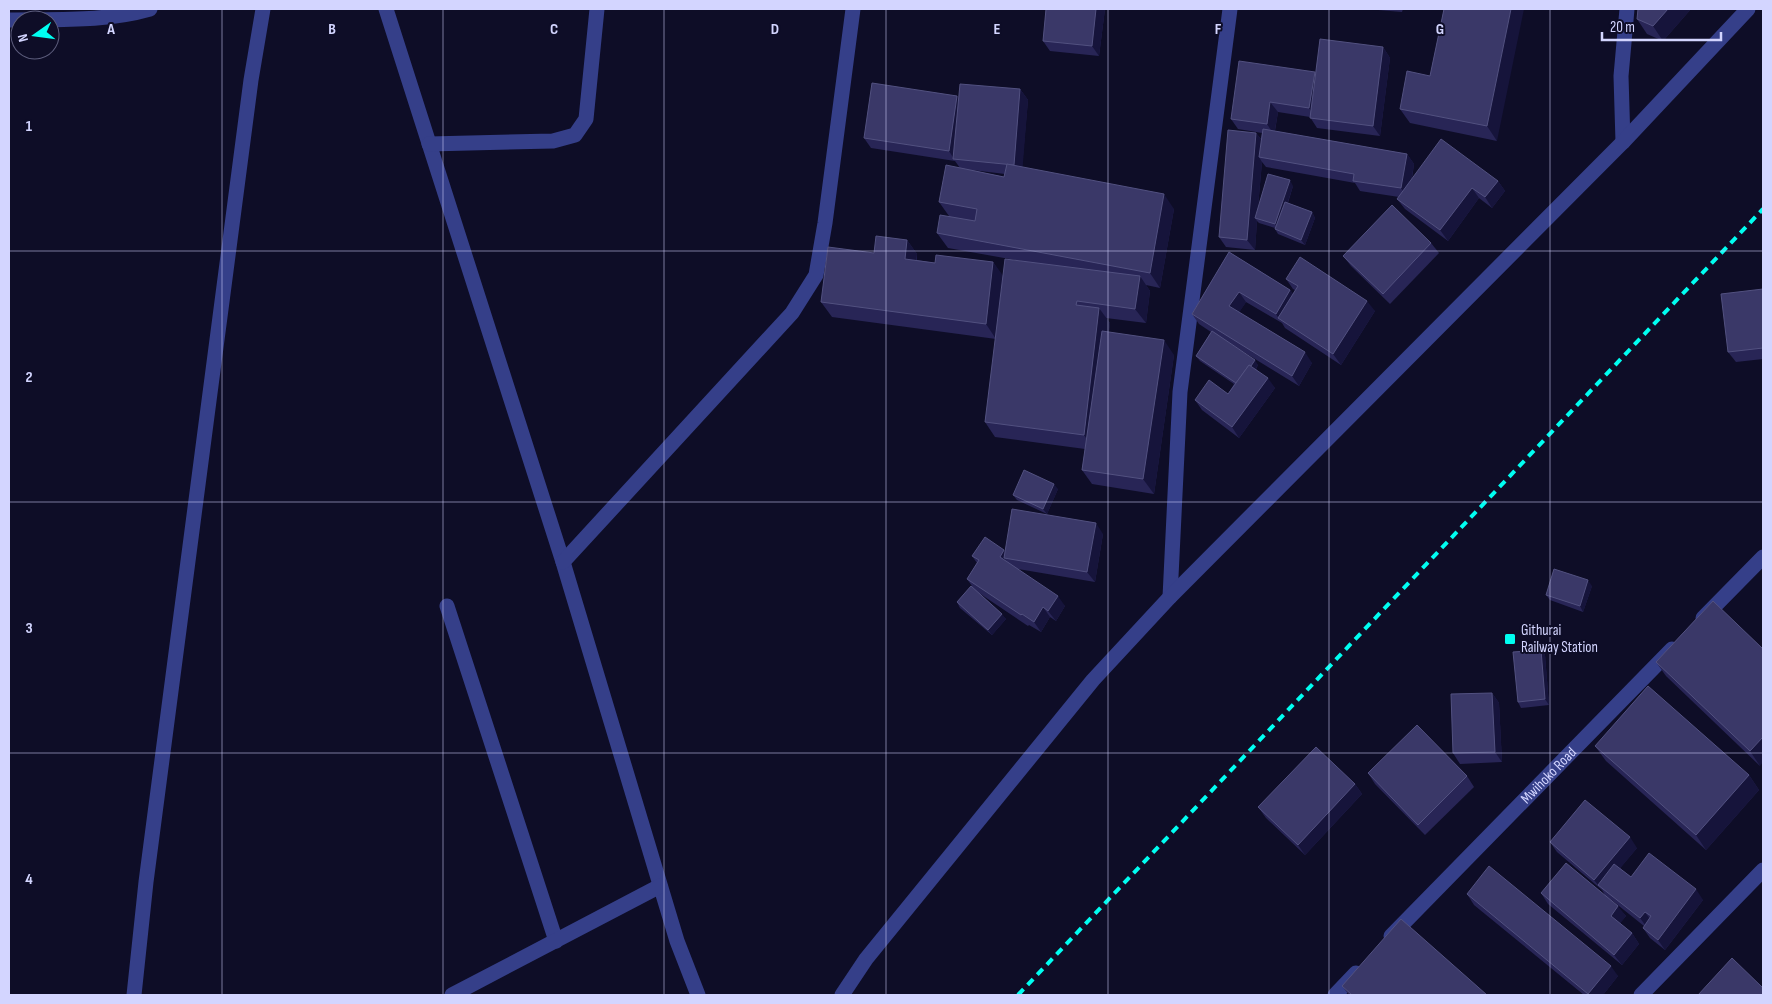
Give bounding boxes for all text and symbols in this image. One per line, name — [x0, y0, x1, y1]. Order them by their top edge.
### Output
north arrow — [10, 10, 60, 60]
scale bar — [1602, 10, 1721, 42]
text: 20 m — [1610, 18, 1635, 37]
text: A — [106, 20, 115, 39]
text: B — [328, 20, 336, 39]
text: C — [550, 20, 558, 39]
text: D — [771, 20, 779, 39]
text: E — [994, 20, 1001, 39]
text: F — [1215, 20, 1222, 39]
text: G — [1436, 20, 1444, 39]
text: N — [14, 32, 32, 44]
text: 1 — [26, 117, 33, 136]
text: 2 — [25, 368, 33, 387]
text: 3 — [25, 619, 33, 638]
place label: Githurai Railway Station — [1521, 621, 1598, 657]
marker: Githurai Railway Station — [1503, 632, 1517, 646]
street label: Mwihoko Road — [1517, 743, 1581, 808]
text: 4 — [25, 870, 33, 889]

